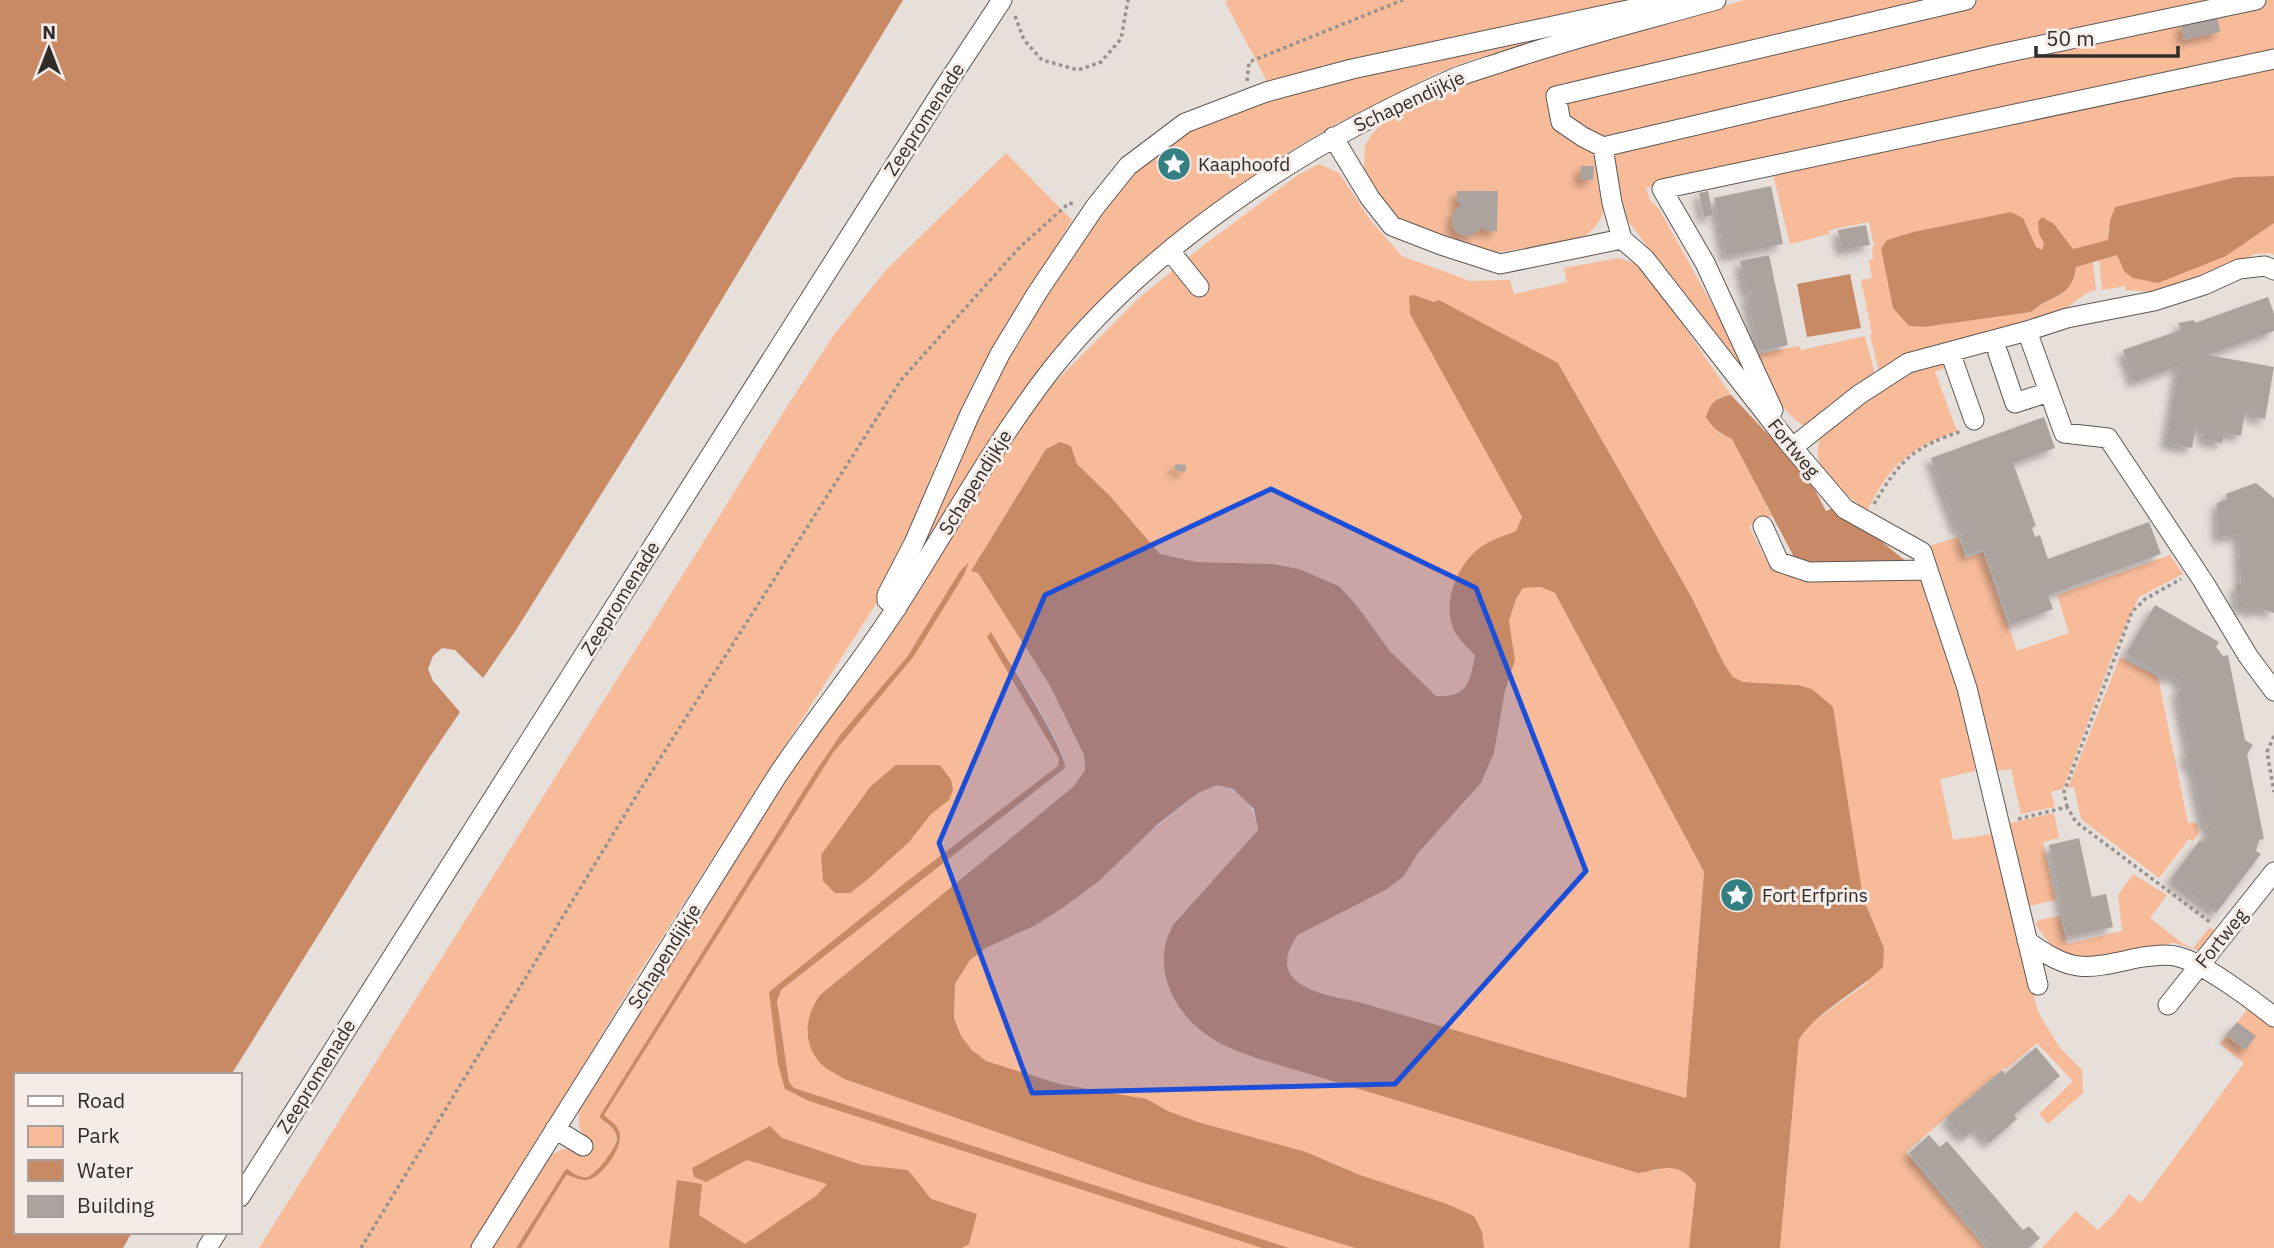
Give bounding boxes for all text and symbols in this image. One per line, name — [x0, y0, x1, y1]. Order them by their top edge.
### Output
north arrow — [14, 14, 84, 84]
scale bar — [2036, 14, 2178, 58]
text: N — [42, 20, 56, 44]
text: 50 m — [2046, 24, 2095, 52]
street label: Zeepromenade — [879, 58, 969, 180]
street label: Schapendijkje — [1350, 65, 1468, 137]
place icon: Kaaphoofd — [1155, 145, 1193, 183]
place label: Kaaphoofd — [1198, 152, 1290, 176]
street label: Fortweg — [1763, 413, 1825, 483]
street label: Schapendijkje — [933, 425, 1017, 539]
street label: Zeepromenade — [575, 537, 665, 659]
place icon: Fort Erfprins — [1718, 876, 1756, 914]
place label: Fort Erfprins — [1762, 883, 1868, 907]
street label: Schapendijkje — [622, 899, 706, 1013]
street label: Fortweg — [2190, 903, 2252, 973]
street label: Zeepromenade — [271, 1015, 361, 1137]
legend — [14, 1073, 242, 1234]
text: Road — [77, 1086, 125, 1114]
text: Park — [77, 1121, 120, 1149]
text: Water — [77, 1156, 134, 1184]
text: Building — [77, 1191, 154, 1219]

